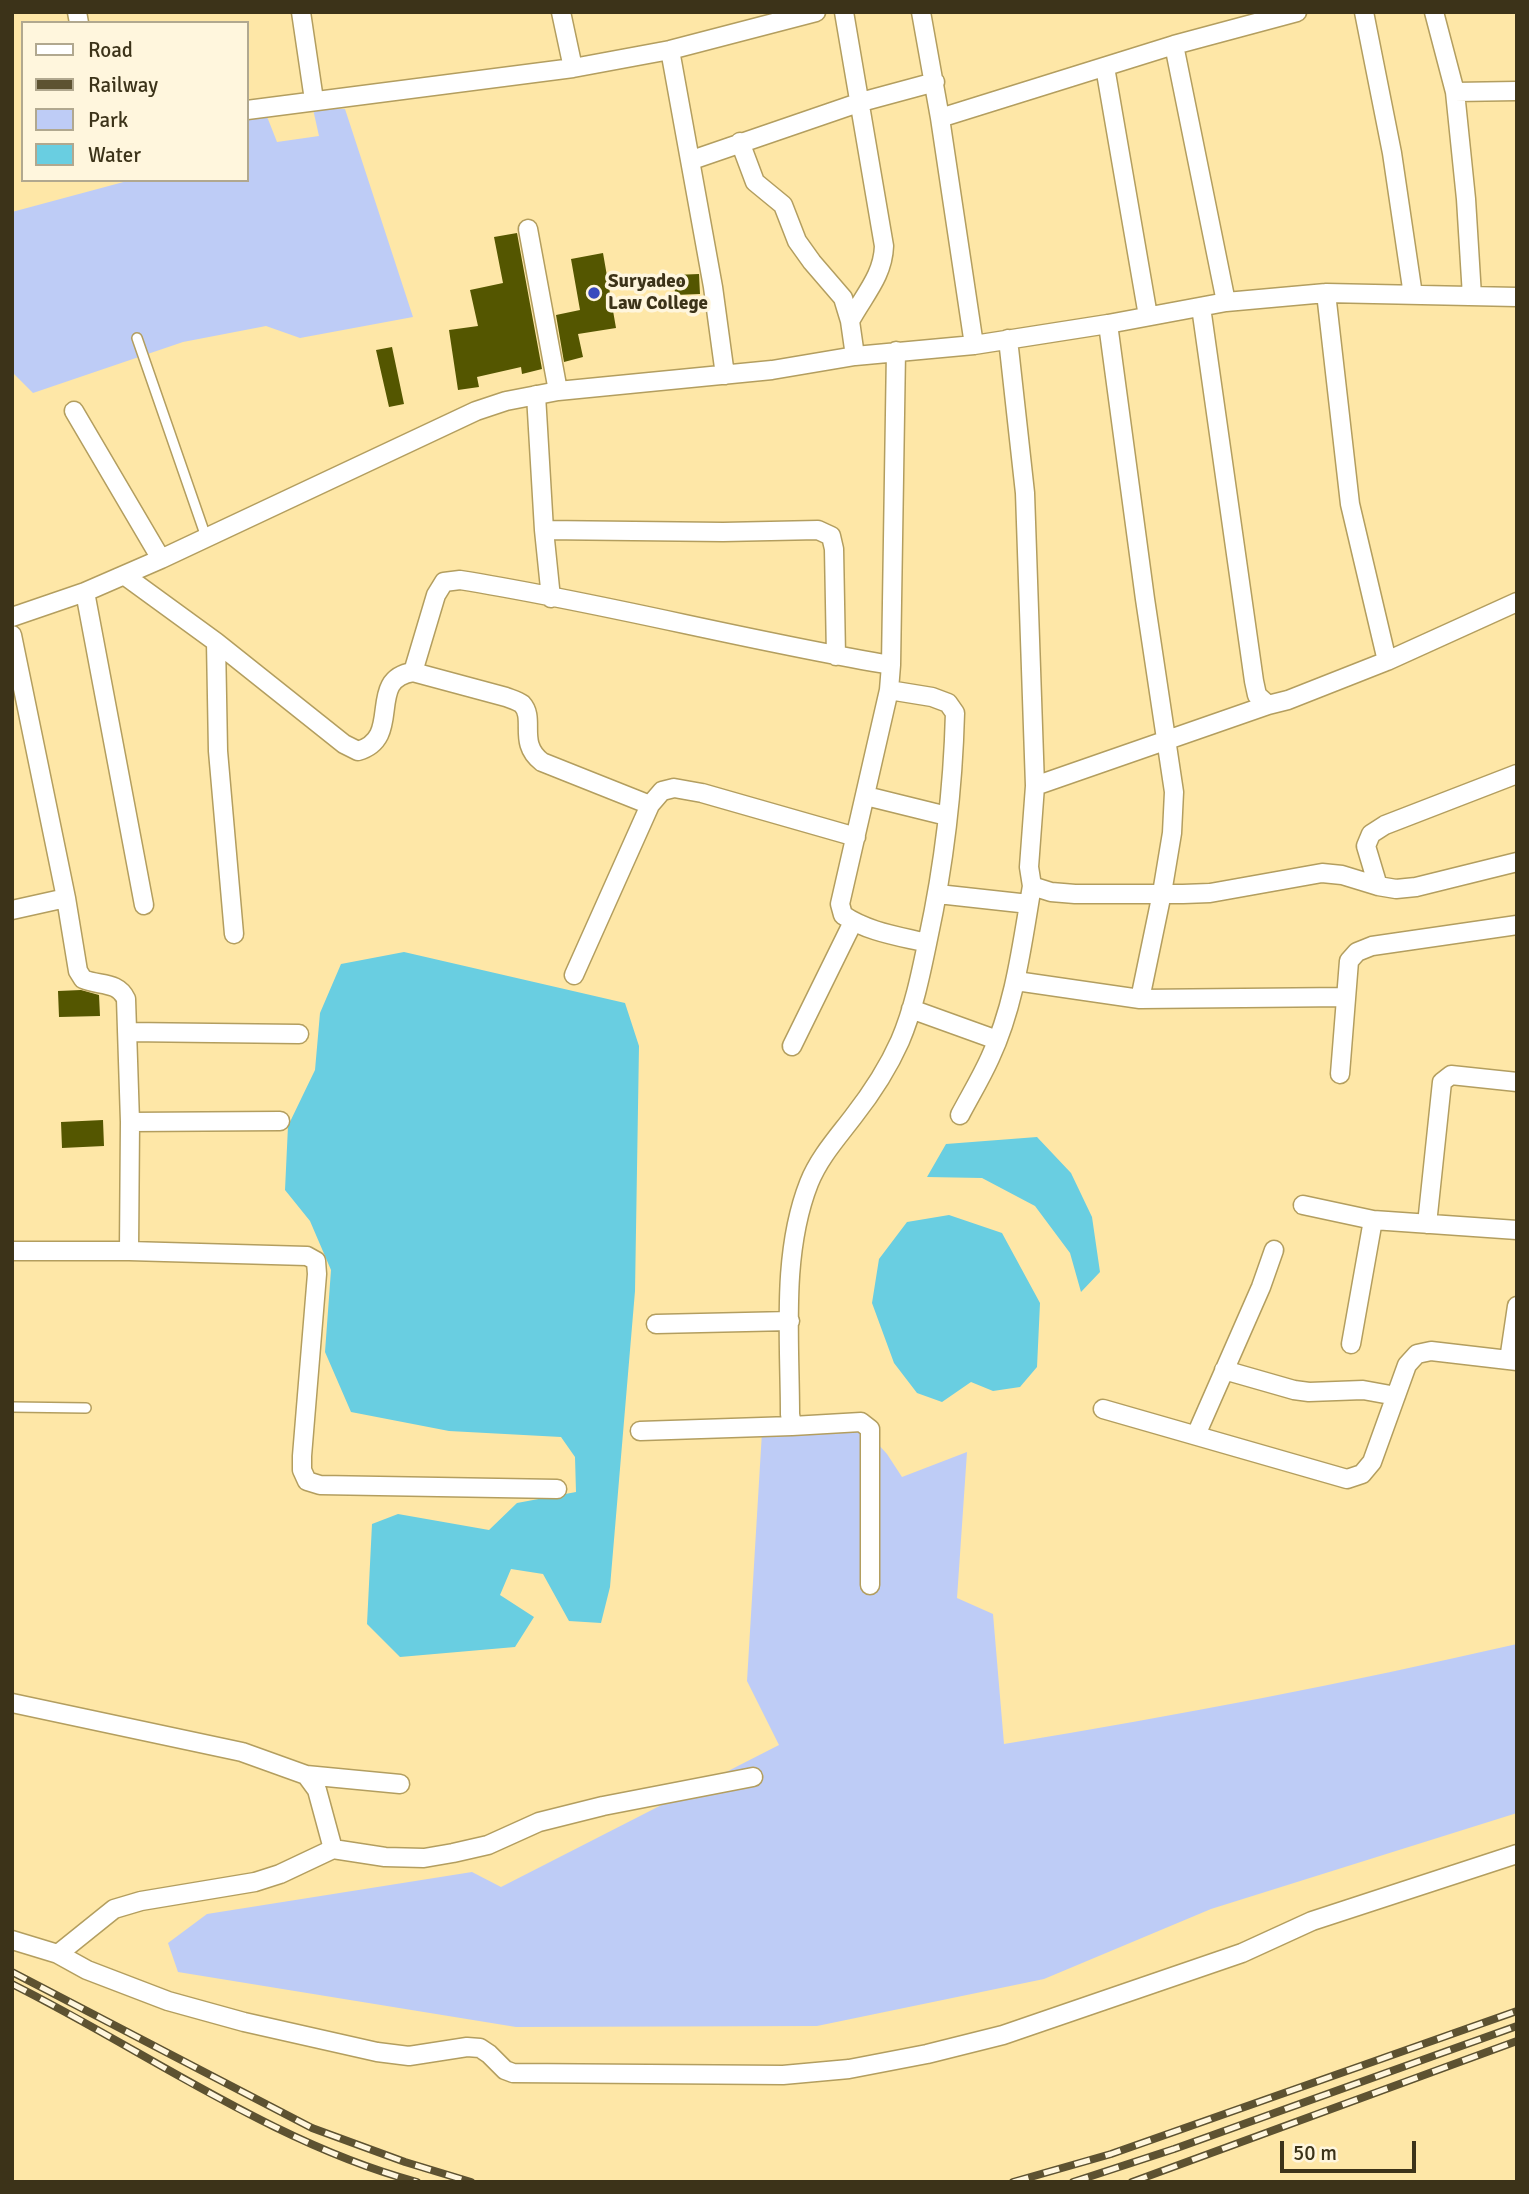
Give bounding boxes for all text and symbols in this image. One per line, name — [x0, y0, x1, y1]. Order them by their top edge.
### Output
legend — [21, 21, 248, 182]
text: Road — [88, 37, 133, 63]
text: Railway — [88, 72, 158, 98]
text: Park — [88, 107, 128, 133]
text: Water — [88, 142, 141, 168]
place label: Suryadeo Law College — [608, 271, 708, 315]
marker: Suryadeo Law College — [586, 285, 602, 301]
scale bar — [1284, 2128, 1420, 2172]
text: 50 m — [1293, 2140, 1337, 2166]

